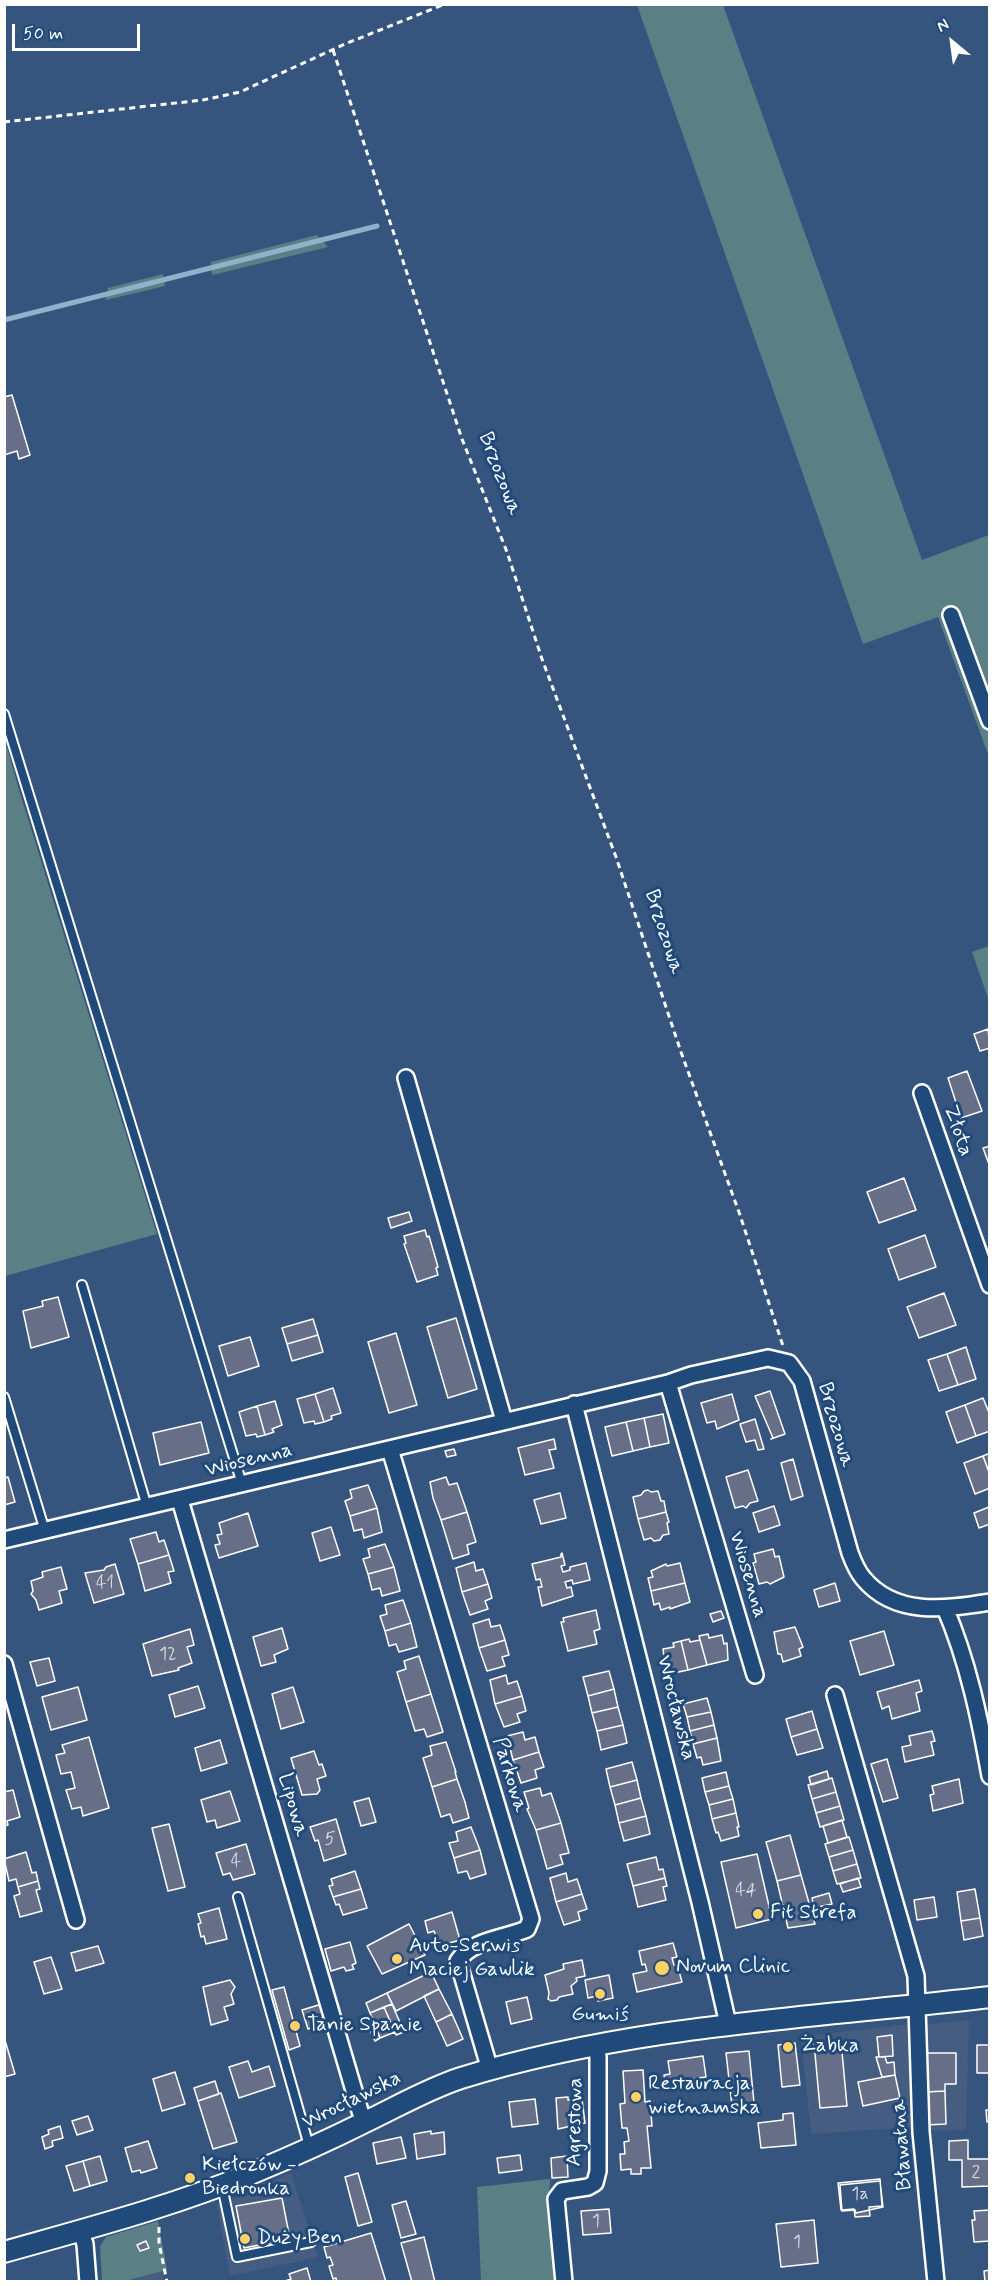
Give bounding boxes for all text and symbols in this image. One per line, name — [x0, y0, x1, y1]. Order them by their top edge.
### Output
scale bar — [15, 12, 142, 50]
north arrow — [922, 12, 982, 72]
text: N — [933, 14, 953, 38]
text: 50 m — [23, 22, 63, 46]
street label: Brzozowa — [472, 429, 526, 519]
street label: Brzozowa — [638, 887, 688, 977]
street label: Złota — [937, 1102, 977, 1160]
street label: Brzozowa — [811, 1380, 859, 1470]
street label: Wiosenna — [203, 1438, 295, 1484]
street label: Wiosenna — [722, 1529, 772, 1621]
house number: 41 — [96, 1573, 114, 1595]
house number: 12 — [159, 1644, 177, 1666]
street label: Wrocławska — [650, 1653, 700, 1763]
street label: Parkowa — [486, 1735, 532, 1815]
street label: Lipowa — [271, 1770, 313, 1840]
house number: 5 — [325, 1829, 335, 1851]
house number: 4 — [231, 1851, 241, 1873]
house number: 44 — [735, 1880, 757, 1902]
place label: Fit Strefa — [770, 1901, 857, 1927]
marker: Fit Strefa — [751, 1907, 765, 1921]
place label: Auto-Serwis Maciej Gawlik — [409, 1934, 535, 1984]
marker: Auto-Serwis Maciej Gawlik — [390, 1952, 404, 1966]
place label: Novum Clinic — [676, 1955, 790, 1981]
marker: Novum Clinic — [653, 1959, 671, 1977]
marker: Gumiś — [593, 1987, 607, 2001]
place label: Gumiś — [571, 2003, 629, 2029]
place label: Tanie Spanie — [307, 2013, 422, 2039]
marker: Tanie Spanie — [288, 2019, 302, 2033]
place label: Żabka — [800, 2034, 859, 2060]
marker: Żabka — [781, 2040, 795, 2054]
street label: Wrocławska — [298, 2066, 406, 2136]
place label: Restauracja wietnamska — [648, 2072, 760, 2122]
street label: Agrestowa — [563, 2077, 589, 2167]
marker: Restauracja wietnamska — [629, 2090, 643, 2104]
street label: Bławatna — [887, 2098, 919, 2192]
place label: Kiełczów - Biedronka — [202, 2153, 297, 2203]
house number: 2 — [972, 2162, 980, 2184]
marker: Kiełczów - Biedronka — [183, 2171, 197, 2185]
house number: 1a — [851, 2184, 869, 2206]
house number: 1 — [592, 2211, 600, 2233]
place label: Duży Ben — [257, 2226, 342, 2252]
marker: Duży Ben — [238, 2232, 252, 2246]
house number: 1 — [793, 2232, 801, 2254]

